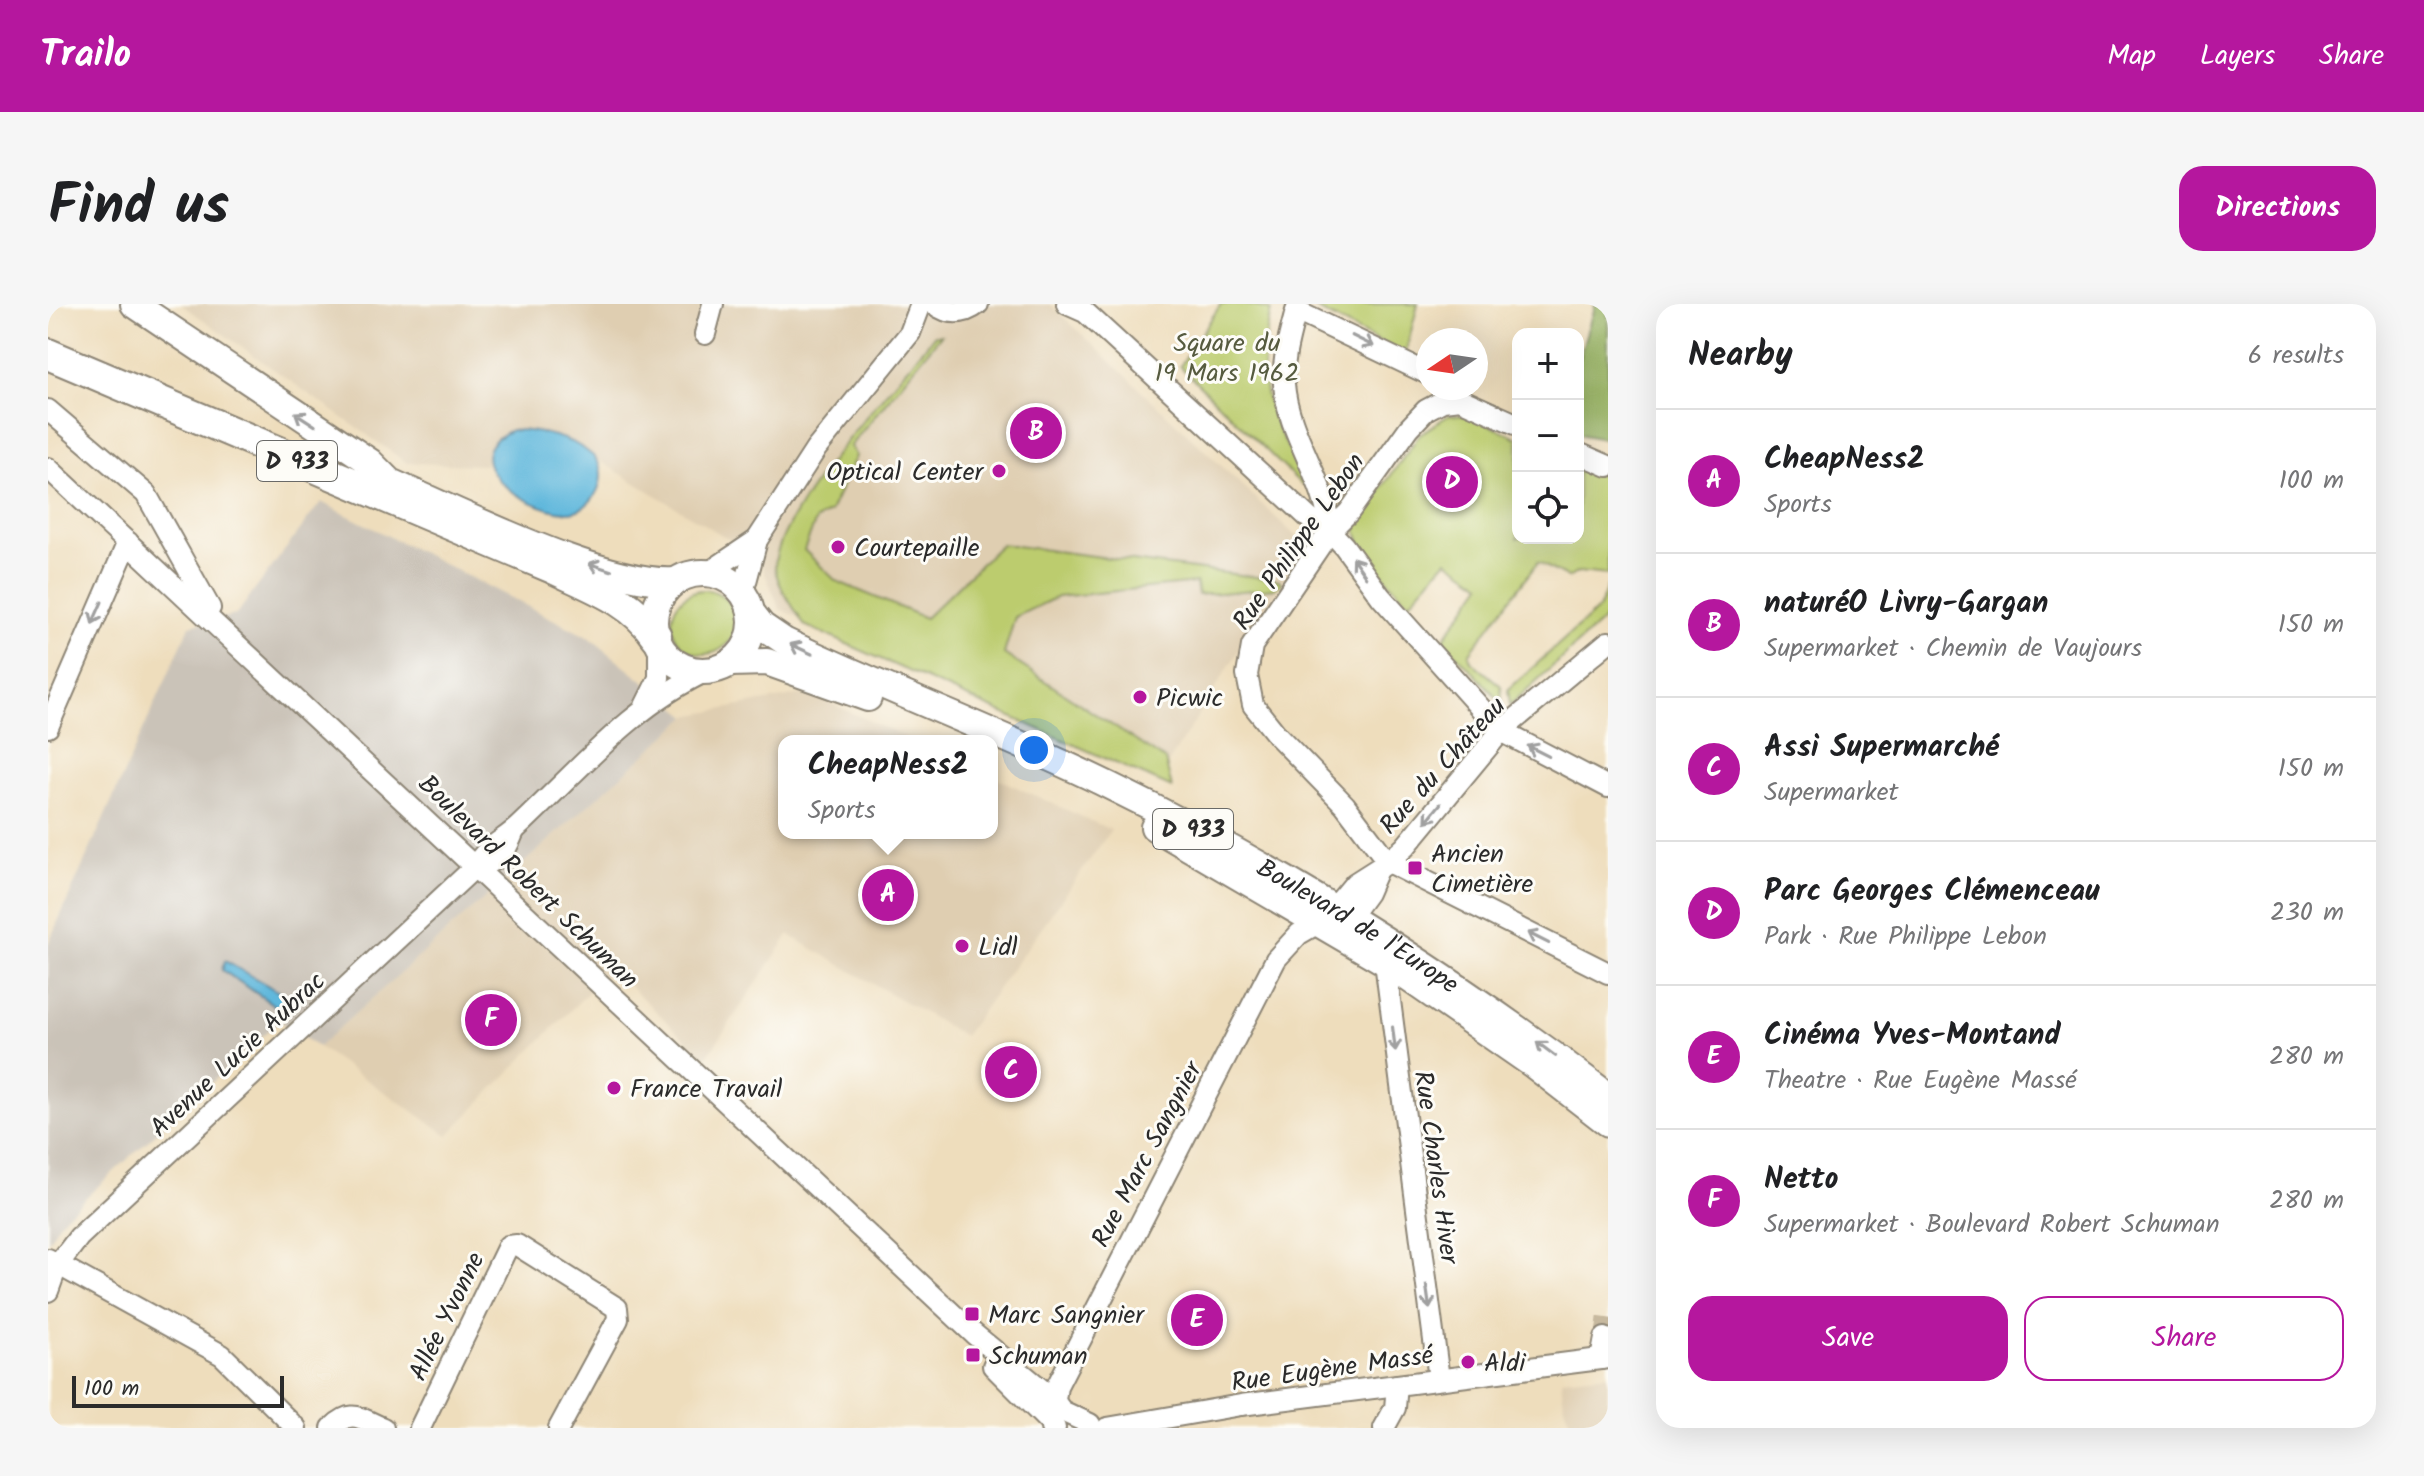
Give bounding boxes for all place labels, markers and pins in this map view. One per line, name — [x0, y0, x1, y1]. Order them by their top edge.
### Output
pin: B — [1010, 403, 1062, 463]
place label: Optical Center — [826, 452, 984, 494]
pin: D — [1426, 452, 1478, 512]
marker: Optical Center — [990, 462, 1008, 480]
place label: Courtepaille — [854, 528, 980, 570]
marker: Courtepaille — [829, 538, 847, 556]
place label: Picwic — [1156, 678, 1223, 720]
marker: Picwic — [1131, 688, 1149, 706]
place label: Ancien Cimetière — [1431, 834, 1533, 906]
marker: Ancien Cimetière — [1406, 859, 1424, 877]
pin: A — [862, 865, 914, 925]
place label: Lidl — [978, 927, 1018, 969]
marker: Lidl — [953, 937, 971, 955]
pin: F — [465, 990, 517, 1050]
pin: C — [985, 1042, 1037, 1102]
place label: France Travail — [630, 1069, 782, 1111]
marker: France Travail — [605, 1079, 623, 1097]
pin: E — [1171, 1290, 1223, 1350]
place label: Marc Sangnier — [988, 1295, 1145, 1337]
marker: Marc Sangnier — [963, 1305, 981, 1323]
place label: Schuman — [989, 1336, 1088, 1378]
place label: Aldi — [1484, 1343, 1527, 1385]
marker: Schuman — [964, 1346, 982, 1364]
marker: Aldi — [1459, 1353, 1477, 1371]

